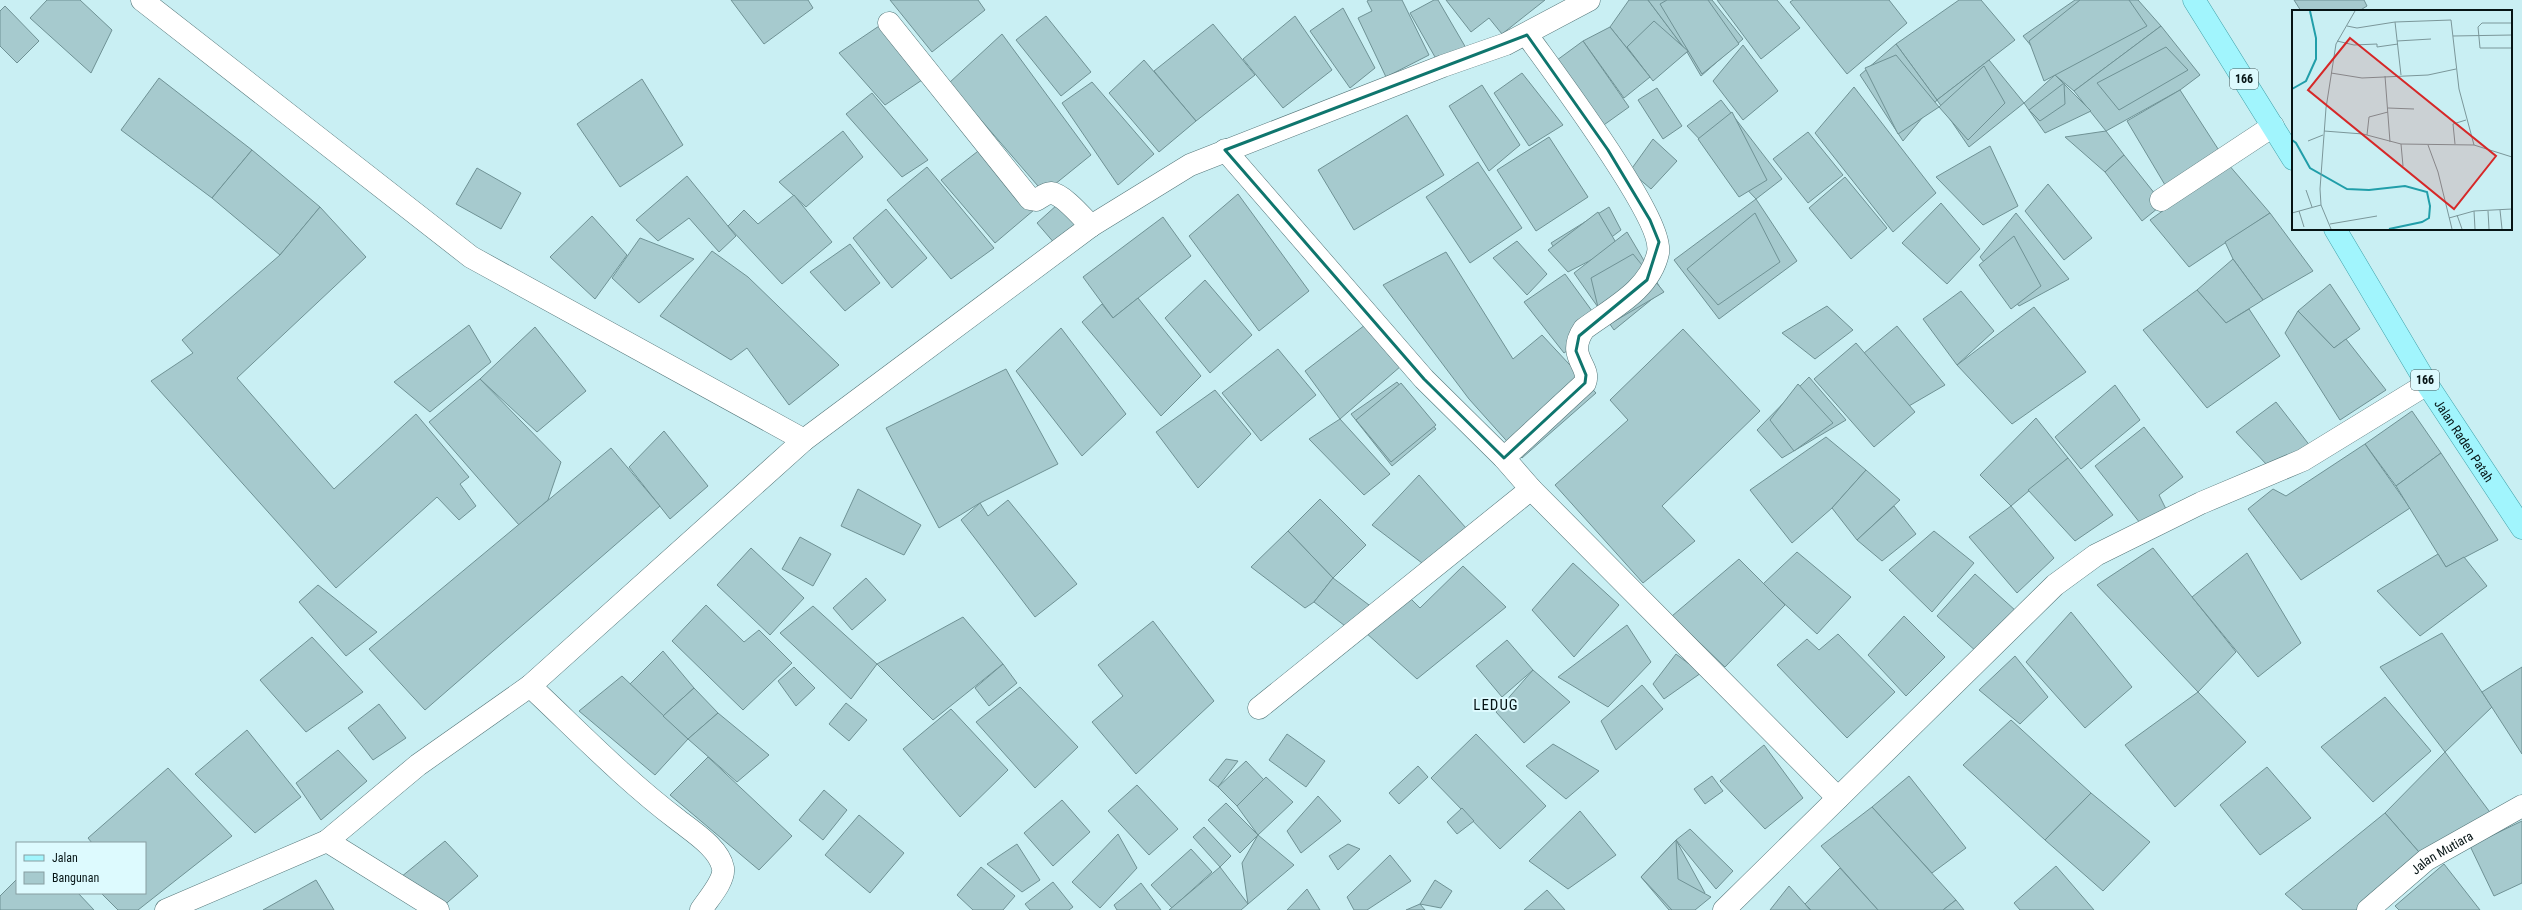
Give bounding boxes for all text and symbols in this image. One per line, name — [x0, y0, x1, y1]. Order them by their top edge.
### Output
inset map — [2292, 10, 2512, 230]
road number: 166 — [2230, 69, 2258, 89]
road number: 166 — [2411, 370, 2439, 390]
street label: Jalan Raden Patah — [2431, 397, 2497, 485]
district label: LEDUG — [1473, 696, 1519, 714]
street label: Jalan Mutiara — [2408, 828, 2476, 878]
legend — [16, 842, 146, 894]
text: Jalan — [52, 851, 78, 865]
text: Bangunan — [52, 871, 99, 885]

